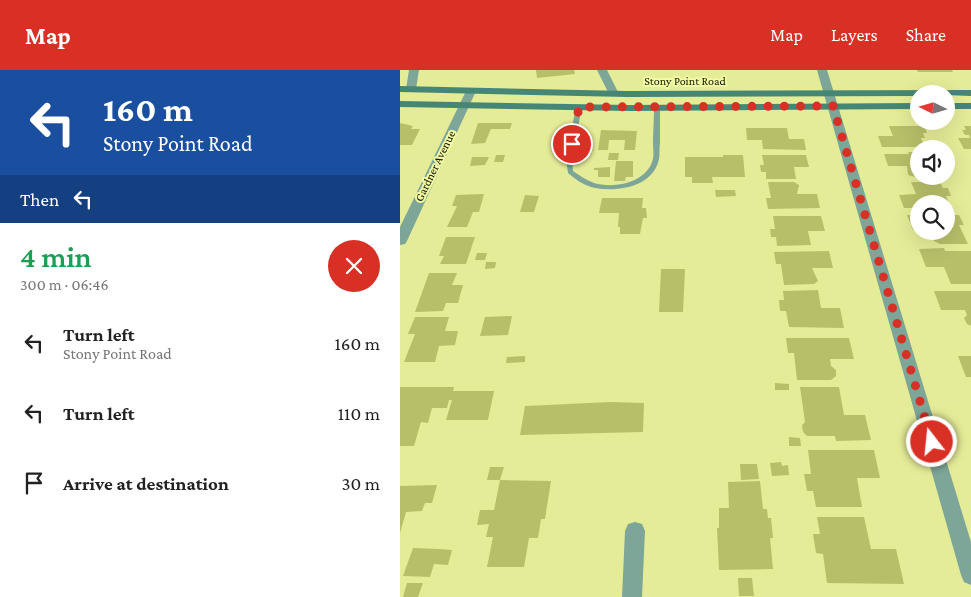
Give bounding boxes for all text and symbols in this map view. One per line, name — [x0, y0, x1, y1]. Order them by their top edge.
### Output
text: Map — [25, 22, 71, 49]
text: Map — [770, 25, 803, 45]
text: Layers — [831, 25, 878, 45]
text: Share — [906, 25, 946, 45]
street label: Stony Point Road — [644, 74, 726, 88]
north arrow — [910, 85, 955, 130]
map controls — [910, 85, 955, 240]
icon: left — [20, 90, 85, 155]
text: 160 m — [103, 90, 193, 129]
pin — [551, 123, 593, 165]
street label: Gardner Avenue — [412, 128, 458, 204]
icon: arrive — [558, 130, 586, 158]
text: Stony Point Road — [103, 131, 253, 156]
button: sound — [910, 140, 955, 185]
icon: left — [69, 185, 97, 213]
text: Then — [20, 189, 59, 210]
button: search — [910, 195, 955, 240]
text: 4 min — [20, 240, 92, 273]
button: close — [328, 240, 380, 292]
text: 300 m · 06:46 — [20, 276, 109, 293]
text: Turn left — [63, 324, 135, 345]
icon: left — [20, 329, 48, 357]
text: 160 m — [334, 333, 380, 354]
text: Stony Point Road — [63, 345, 172, 362]
icon: left — [20, 399, 48, 427]
text: Turn left — [63, 403, 135, 424]
text: 110 m — [338, 403, 380, 424]
position arrow — [905, 415, 957, 467]
icon: arrive — [20, 469, 48, 497]
text: Arrive at destination — [63, 473, 229, 494]
text: 30 m — [341, 473, 380, 494]

